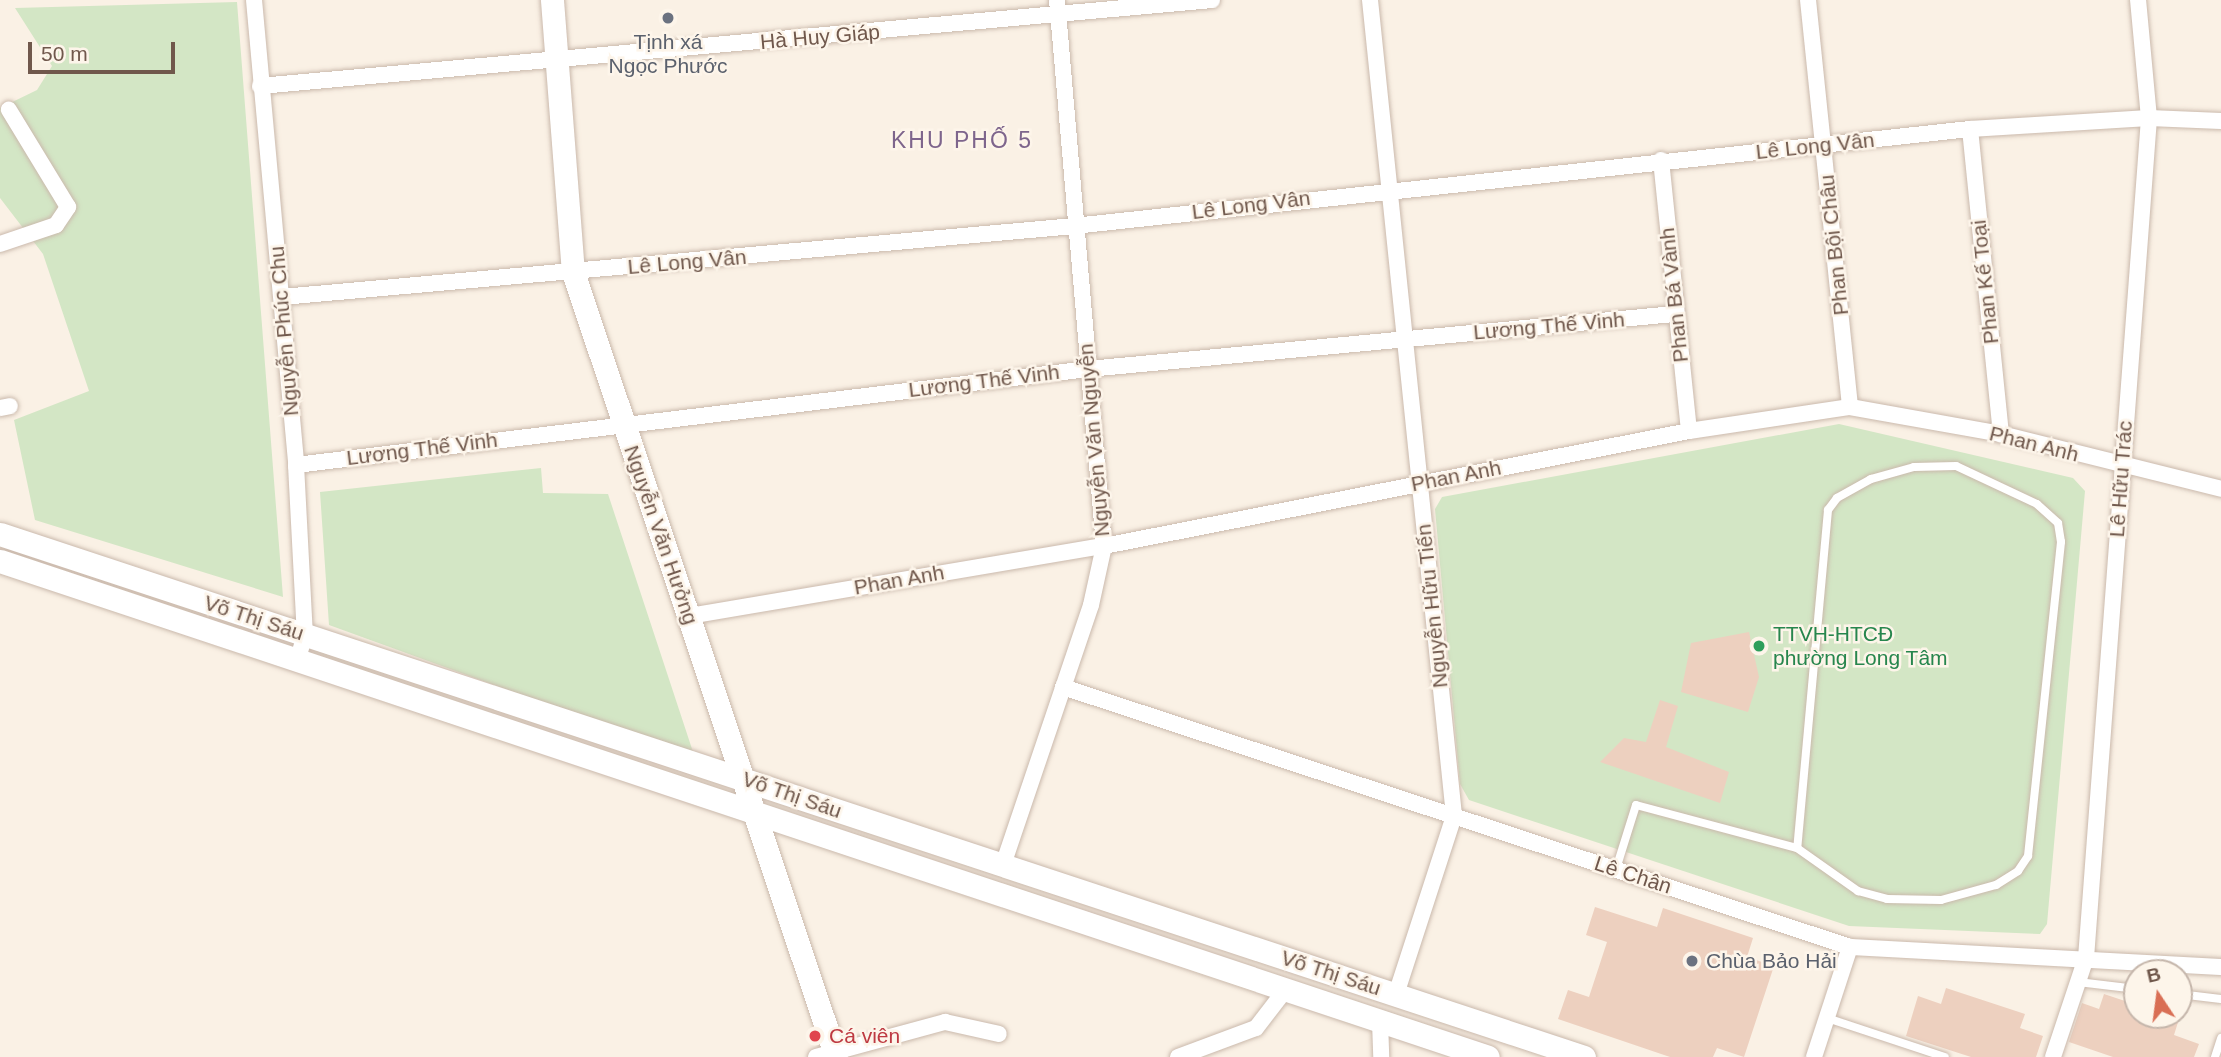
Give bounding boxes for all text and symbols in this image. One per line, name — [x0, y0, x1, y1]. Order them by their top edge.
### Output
marker: Tịnh xá Ngọc Phước — [660, 10, 676, 26]
street label: Hà Huy Giáp — [759, 19, 881, 55]
scale bar — [32, 28, 178, 72]
place label: Tịnh xá Ngọc Phước — [609, 29, 727, 79]
text: 50 m — [41, 42, 88, 65]
district label: KHU PHỐ 5 — [892, 126, 1032, 154]
street label: Lê Long Vân — [1754, 127, 1876, 165]
street label: Phan Bội Châu — [1814, 173, 1854, 317]
street label: Lê Long Vân — [1190, 185, 1312, 225]
street label: Phan Kế Toại — [1966, 219, 2004, 345]
street label: Phan Bá Vành — [1654, 226, 1694, 364]
street label: Lê Long Vân — [627, 244, 747, 280]
street label: Nguyễn Phúc Chu — [264, 245, 304, 417]
street label: Lương Thế Vinh — [1472, 307, 1626, 345]
street label: Nguyễn Văn Nguyễn — [1073, 342, 1115, 538]
street label: Lương Thế Vinh — [907, 359, 1061, 403]
street label: Lê Hữu Trác — [2104, 420, 2138, 538]
street label: Phan Anh — [1986, 421, 2082, 467]
street label: Lương Thế Vinh — [345, 427, 499, 471]
street label: Nguyễn Văn Hưởng — [619, 442, 703, 628]
street label: Phan Anh — [1408, 455, 1504, 497]
street label: Nguyễn Hữu Tiến — [1411, 523, 1453, 689]
street label: Phan Anh — [851, 560, 947, 600]
street label: Võ Thị Sáu — [201, 590, 307, 646]
place label: TTVH-HTCĐ phường Long Tâm — [1773, 621, 1948, 671]
marker: TTVH-HTCĐ phường Long Tâm — [1751, 638, 1767, 654]
street label: Võ Thị Sáu — [739, 766, 845, 824]
street label: Lê Chân — [1591, 851, 1675, 899]
street label: Võ Thị Sáu — [1278, 945, 1384, 1001]
place label: Chùa Bảo Hải — [1706, 948, 1837, 974]
marker: Chùa Bảo Hải — [1684, 953, 1700, 969]
north arrow — [2123, 959, 2193, 1029]
text: B — [2145, 963, 2163, 987]
place label: Cá viên — [829, 1023, 900, 1049]
marker: Cá viên — [807, 1028, 823, 1044]

